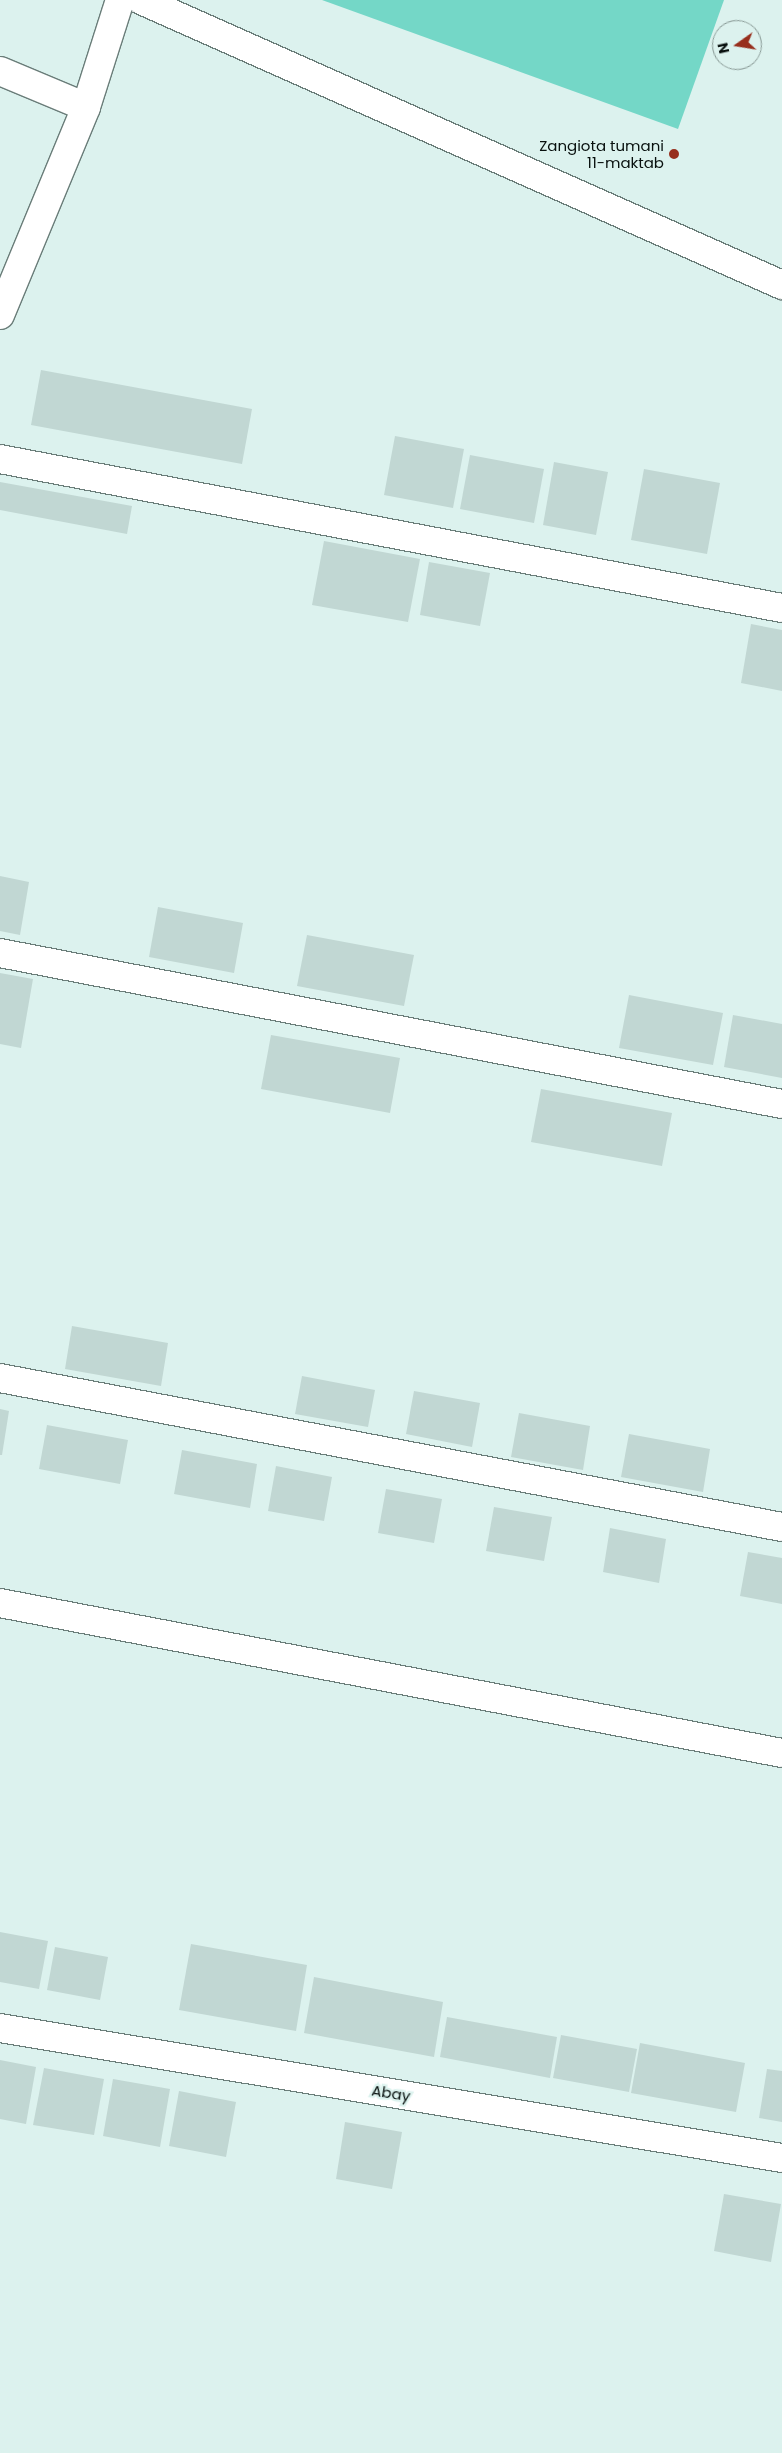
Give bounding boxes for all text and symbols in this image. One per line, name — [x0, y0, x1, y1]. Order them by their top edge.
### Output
north arrow — [712, 20, 762, 70]
text: N — [712, 41, 734, 56]
place label: Zangiota tumani 11-maktab — [539, 136, 664, 171]
marker: Zangiota tumani 11-maktab — [668, 148, 680, 160]
street label: Abay — [370, 2081, 412, 2105]

